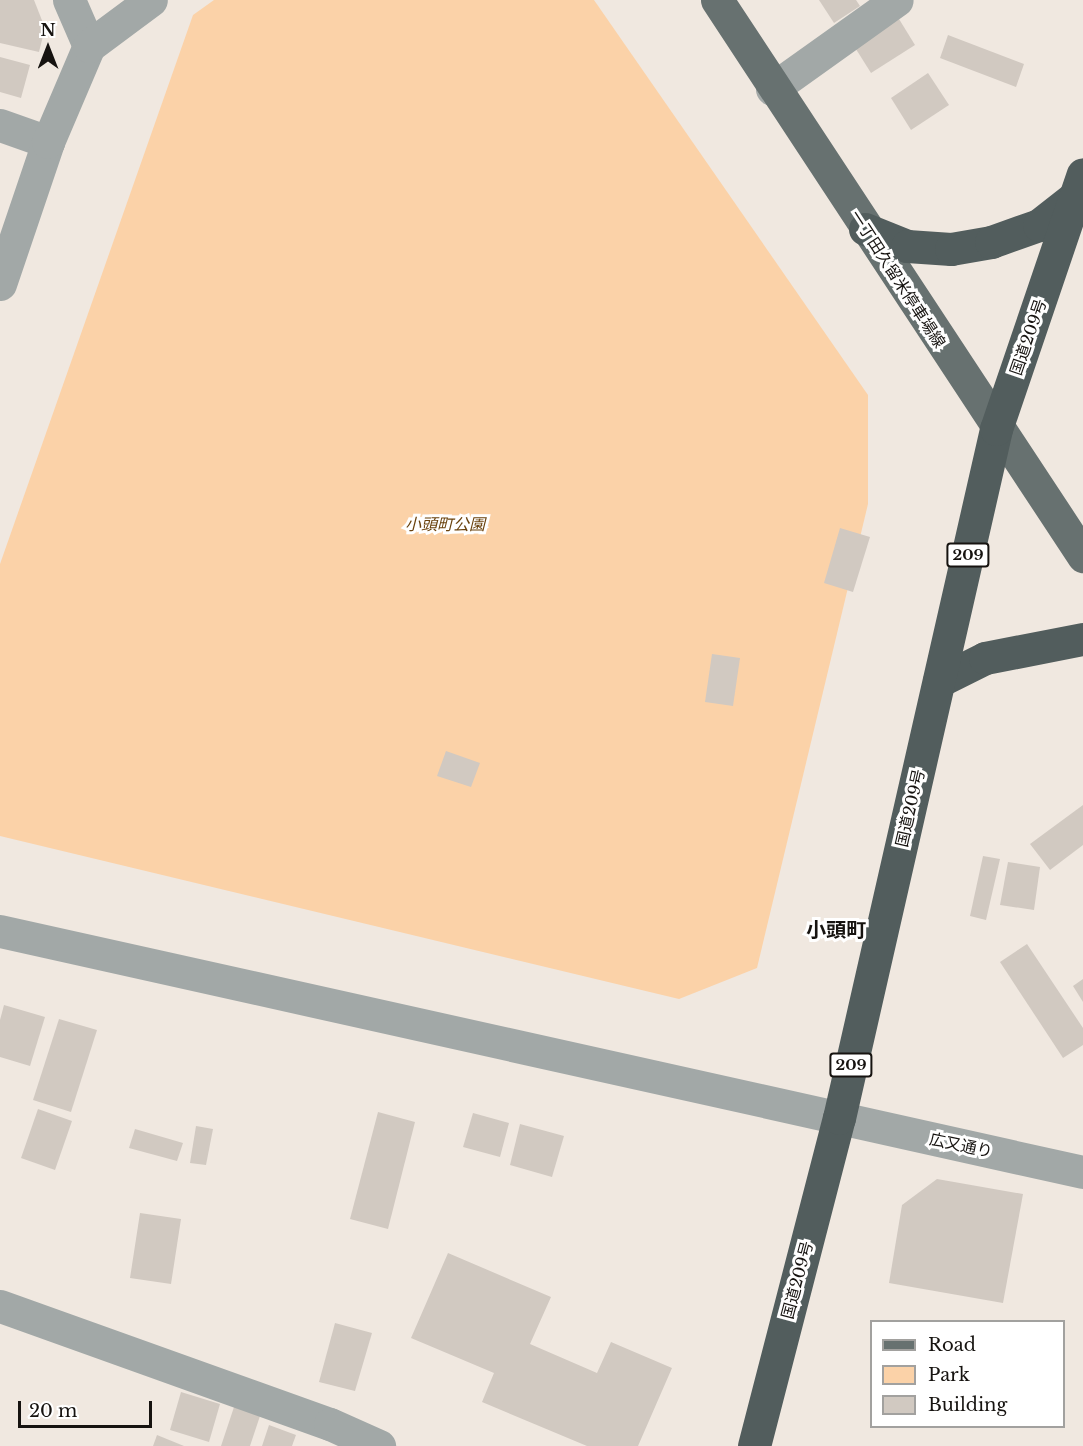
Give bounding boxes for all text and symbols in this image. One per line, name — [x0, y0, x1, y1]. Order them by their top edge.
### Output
north arrow — [18, 18, 78, 78]
text: N — [40, 20, 56, 40]
street label: 一丁田久留米停車場線 — [846, 207, 950, 351]
street label: 国道209号 — [1006, 296, 1050, 378]
park label: 小頭町公園 — [405, 514, 485, 534]
road number: 209 — [946, 543, 990, 567]
street label: 国道209号 — [892, 767, 928, 849]
district label: 小頭町 — [806, 918, 866, 942]
road number: 209 — [828, 1053, 874, 1077]
street label: 広又通り — [928, 1129, 994, 1161]
street label: 国道209号 — [777, 1239, 817, 1321]
legend — [870, 1320, 1065, 1428]
text: Road — [928, 1334, 976, 1356]
text: Park — [928, 1364, 970, 1386]
scale bar — [21, 1389, 154, 1427]
text: Building — [928, 1394, 1007, 1416]
text: 20 m — [29, 1400, 77, 1422]

